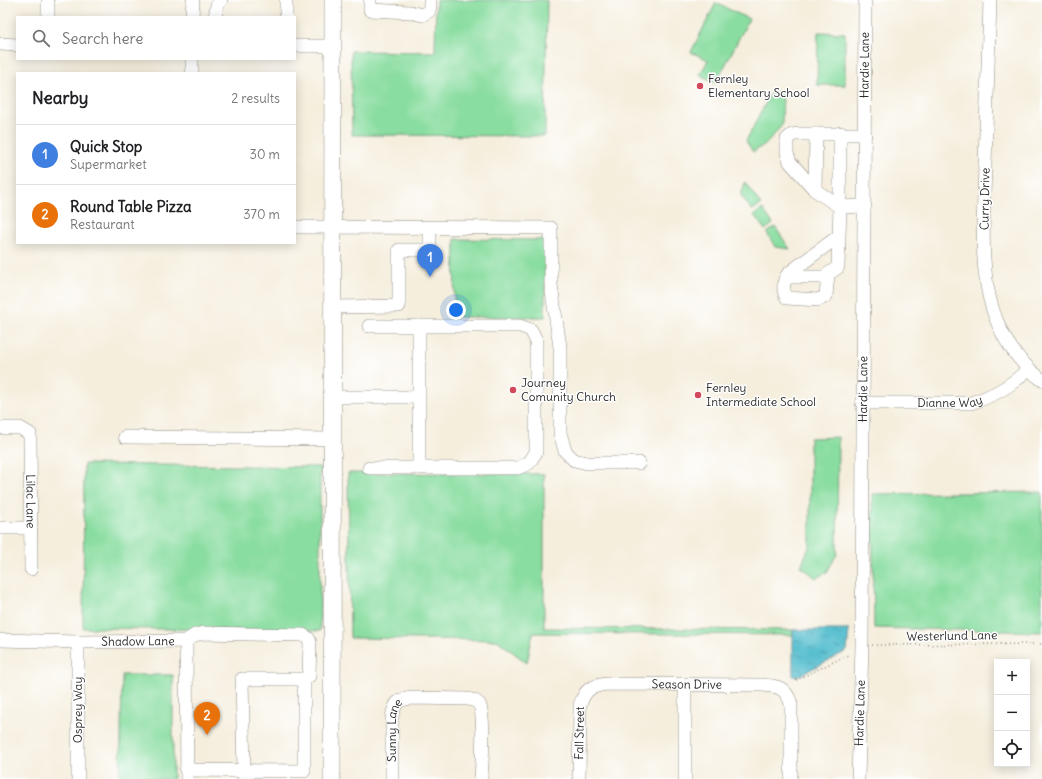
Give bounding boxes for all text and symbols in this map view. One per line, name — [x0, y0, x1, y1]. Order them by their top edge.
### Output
search box — [16, 16, 296, 60]
icon: search — [30, 27, 52, 49]
text: Search here — [62, 29, 143, 48]
street label: Hardie Lane — [857, 32, 872, 98]
place label: Fernley Elementary School — [708, 71, 809, 100]
marker: Fernley Elementary School — [695, 81, 705, 91]
text: Nearby — [32, 87, 88, 109]
text: 2 results — [231, 90, 280, 107]
text: Quick Stop — [70, 137, 142, 156]
text: 1 — [42, 146, 48, 163]
text: 30 m — [250, 146, 280, 163]
text: Supermarket — [70, 156, 147, 173]
street label: Curry Drive — [976, 168, 993, 230]
text: Round Table Pizza — [70, 197, 192, 216]
text: 2 — [41, 206, 49, 223]
text: 370 m — [243, 206, 280, 223]
text: Restaurant — [70, 216, 135, 233]
pin: 1 — [417, 244, 443, 277]
your location — [446, 300, 466, 320]
street label: Hardie Lane — [855, 356, 870, 422]
place label: Journey Comunity Church — [521, 375, 616, 404]
place label: Fernley Intermediate School — [706, 380, 816, 409]
marker: Journey Comunity Church — [508, 385, 518, 395]
marker: Fernley Intermediate School — [693, 390, 703, 400]
street label: Dianne Way — [917, 392, 985, 410]
street label: Lilac Lane — [23, 474, 39, 529]
street label: Westerlund Lane — [906, 627, 998, 644]
street label: Shadow Lane — [101, 633, 175, 649]
map controls — [994, 659, 1030, 767]
button: + — [994, 659, 1030, 695]
street label: Season Drive — [652, 676, 722, 692]
street label: Osprey Way — [70, 677, 85, 743]
street label: Hardie Lane — [851, 680, 868, 746]
street label: Sunny Lane — [384, 695, 405, 762]
button: − — [994, 695, 1030, 731]
pin: 2 — [194, 702, 220, 735]
street label: Fall Street — [571, 706, 587, 760]
button: locate — [994, 731, 1030, 767]

